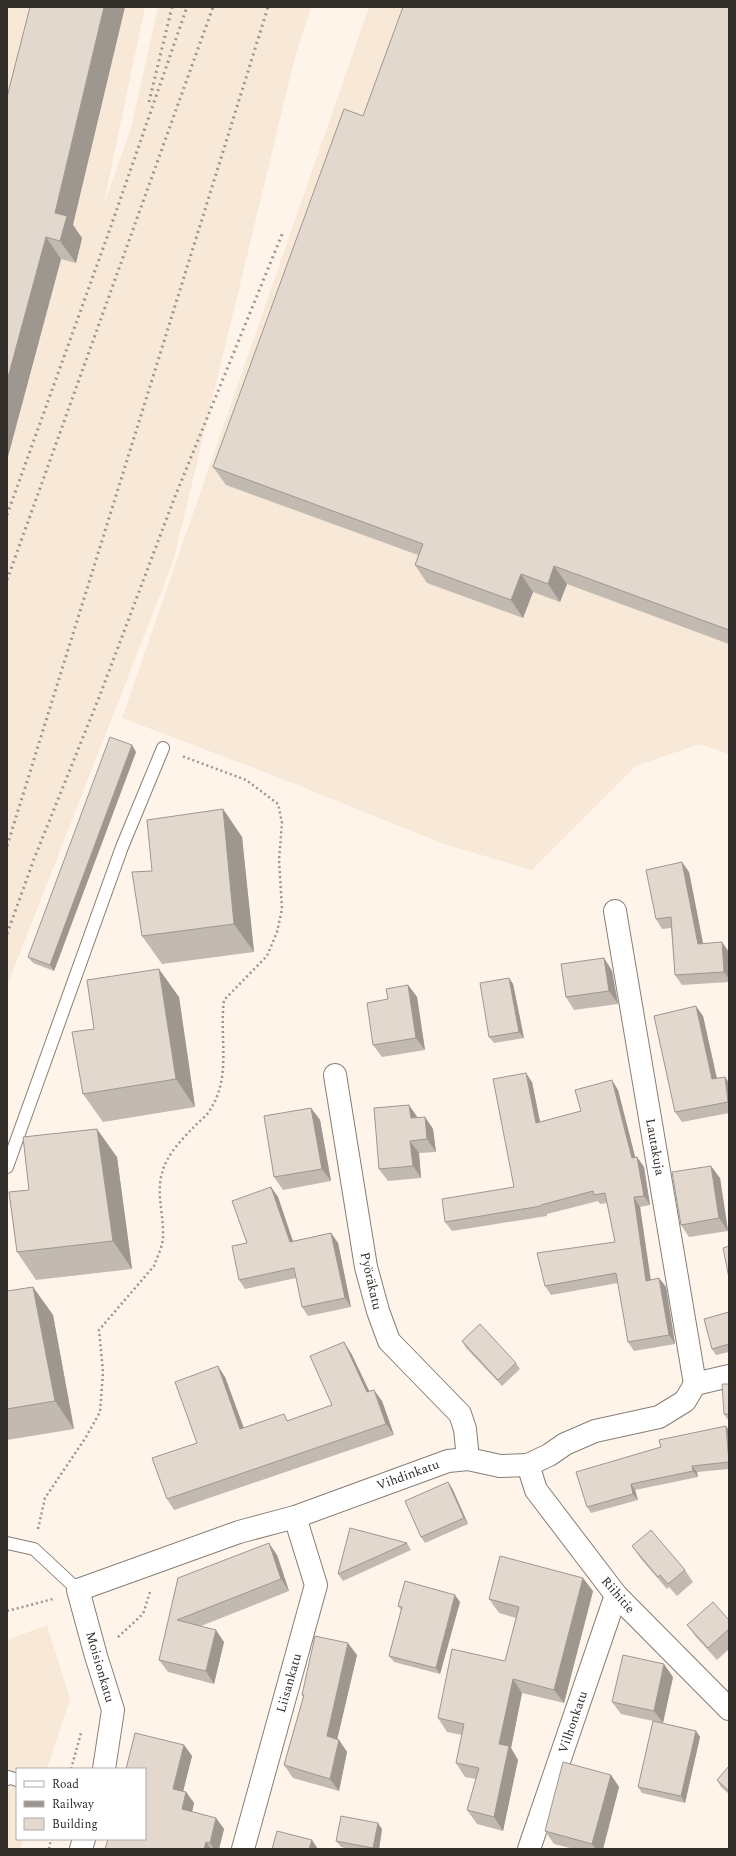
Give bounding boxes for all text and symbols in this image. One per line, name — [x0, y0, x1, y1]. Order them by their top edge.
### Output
street label: Lautakuja — [640, 1117, 670, 1178]
street label: Pyöräkatu — [355, 1250, 387, 1312]
street label: Vihdinkatu — [374, 1454, 442, 1496]
street label: Riihitie — [596, 1572, 640, 1618]
street label: Moisionkatu — [80, 1629, 120, 1705]
street label: Liisankatu — [271, 1651, 307, 1715]
street label: Vilhonkatu — [553, 1688, 593, 1756]
legend — [16, 1768, 146, 1840]
text: Road — [52, 1775, 79, 1794]
text: Railway — [52, 1795, 95, 1814]
text: Building — [52, 1815, 98, 1834]

